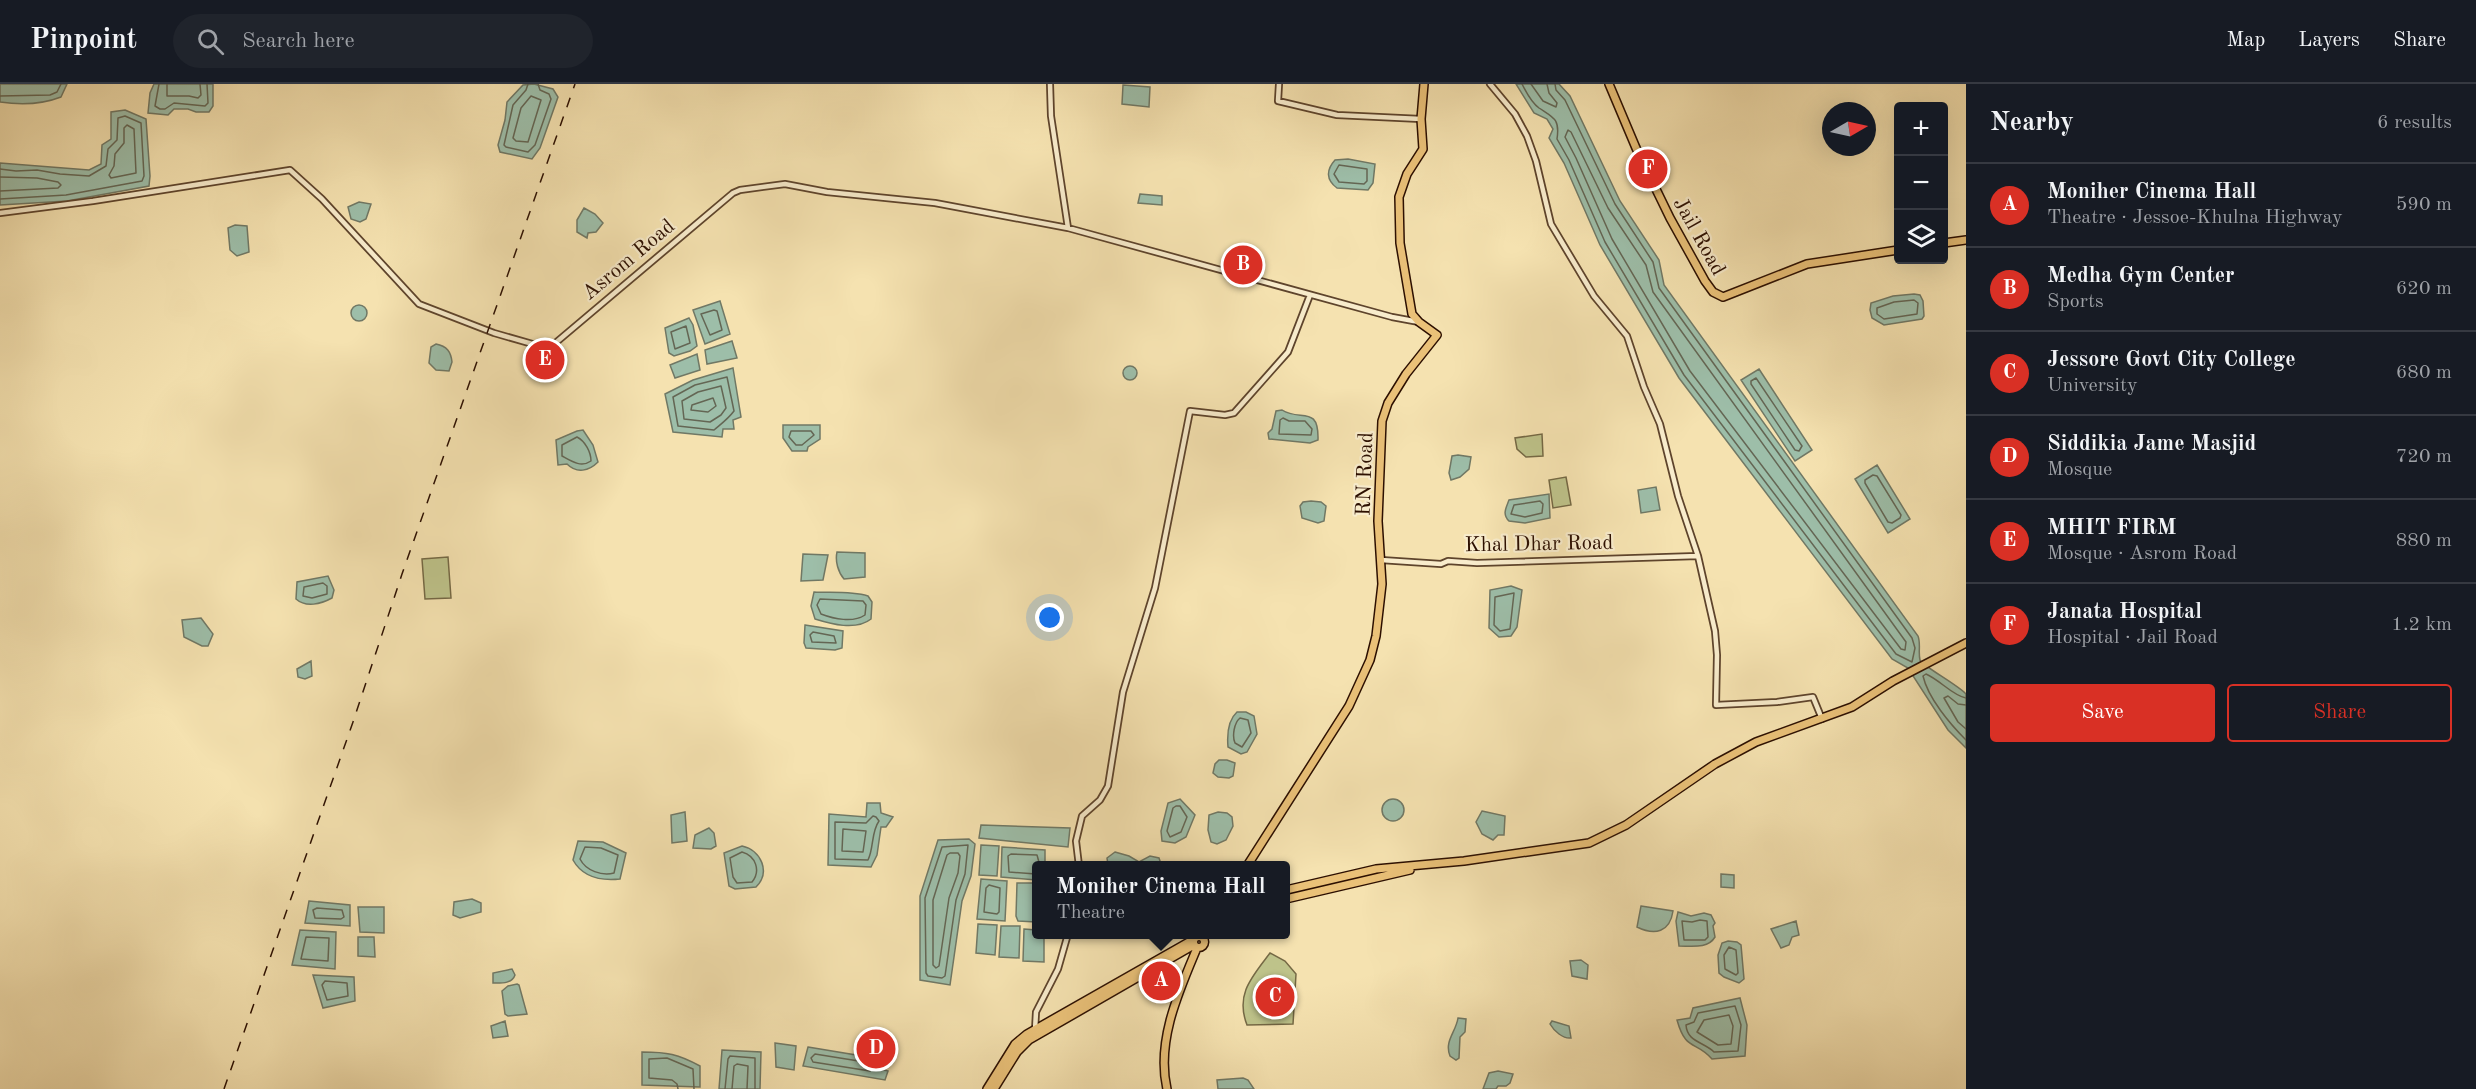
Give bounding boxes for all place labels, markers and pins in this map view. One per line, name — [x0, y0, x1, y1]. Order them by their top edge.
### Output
pin: F — [1628, 146, 1668, 191]
pin: B — [1224, 242, 1262, 288]
pin: E — [526, 338, 564, 382]
pin: A — [1142, 958, 1180, 1004]
pin: C — [1256, 974, 1294, 1020]
pin: D — [856, 1026, 896, 1072]

